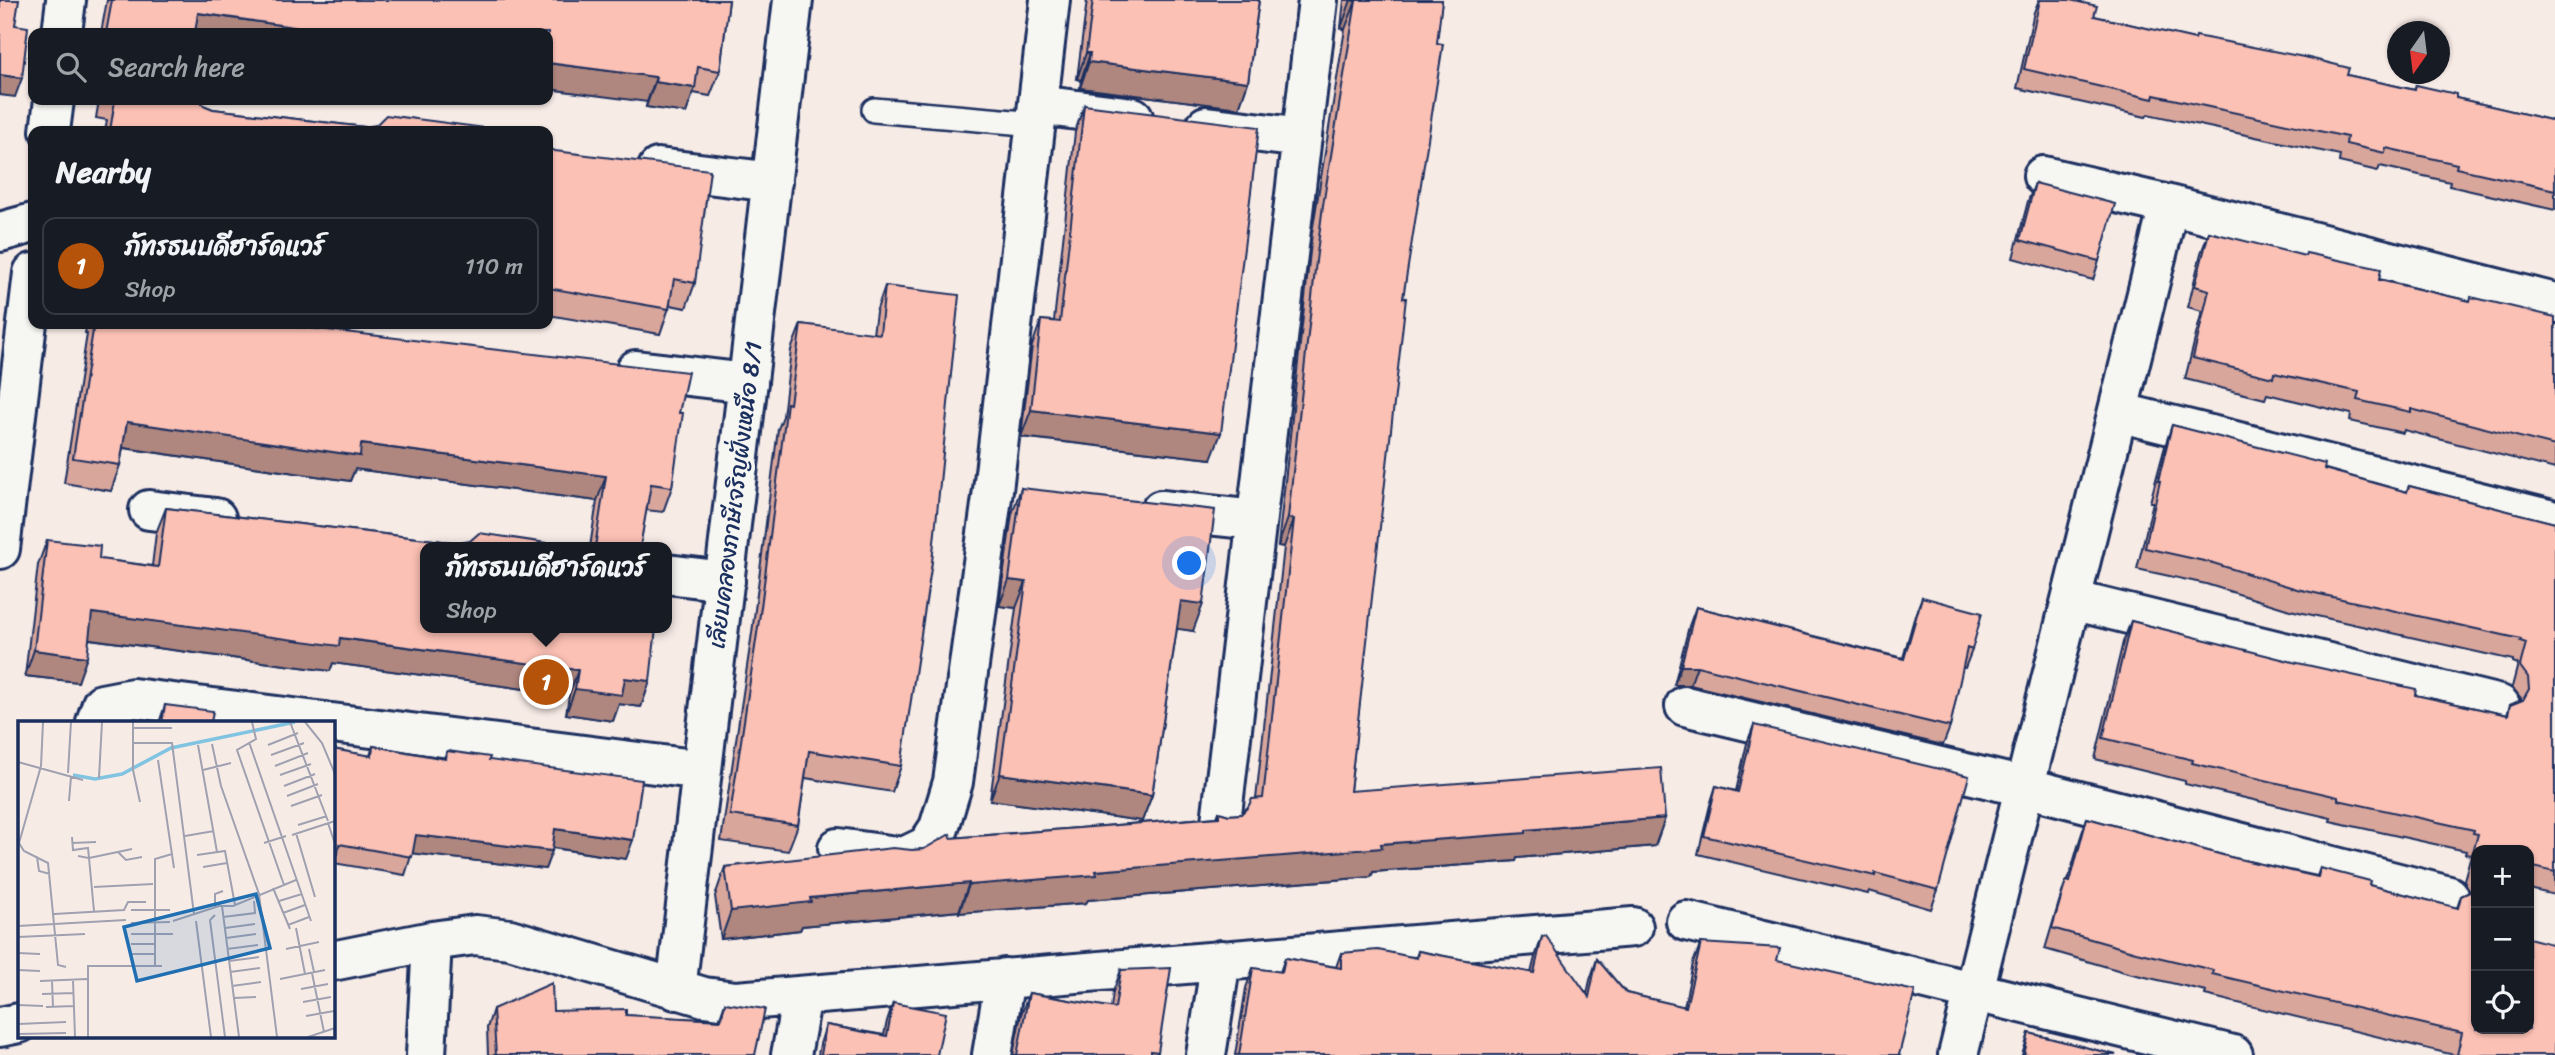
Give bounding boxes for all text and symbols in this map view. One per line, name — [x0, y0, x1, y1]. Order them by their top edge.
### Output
north arrow — [2387, 21, 2450, 84]
search box — [28, 28, 553, 105]
text: Search here — [108, 44, 245, 90]
icon: search — [52, 48, 90, 86]
text: Nearby — [56, 145, 151, 199]
text: ภัทรธนบดีฮาร์ดแวร์ — [125, 223, 324, 269]
text: 1 — [76, 246, 86, 287]
text: 110 m — [465, 246, 523, 287]
text: Shop — [125, 269, 175, 310]
street label: เลียบคลองภาษีเจริญฝั่งเหนือ 8/1 — [696, 339, 775, 651]
popup — [420, 542, 672, 633]
text: ภัทรธนบดีฮาร์ดแวร์ — [446, 544, 646, 590]
your location — [1172, 546, 1206, 580]
text: Shop — [446, 590, 497, 631]
pin: 1 — [523, 656, 569, 708]
inset map — [18, 721, 334, 1038]
map controls — [2471, 845, 2534, 1034]
button: + — [2471, 845, 2534, 908]
button: − — [2471, 908, 2534, 971]
button: locate — [2471, 971, 2534, 1034]

